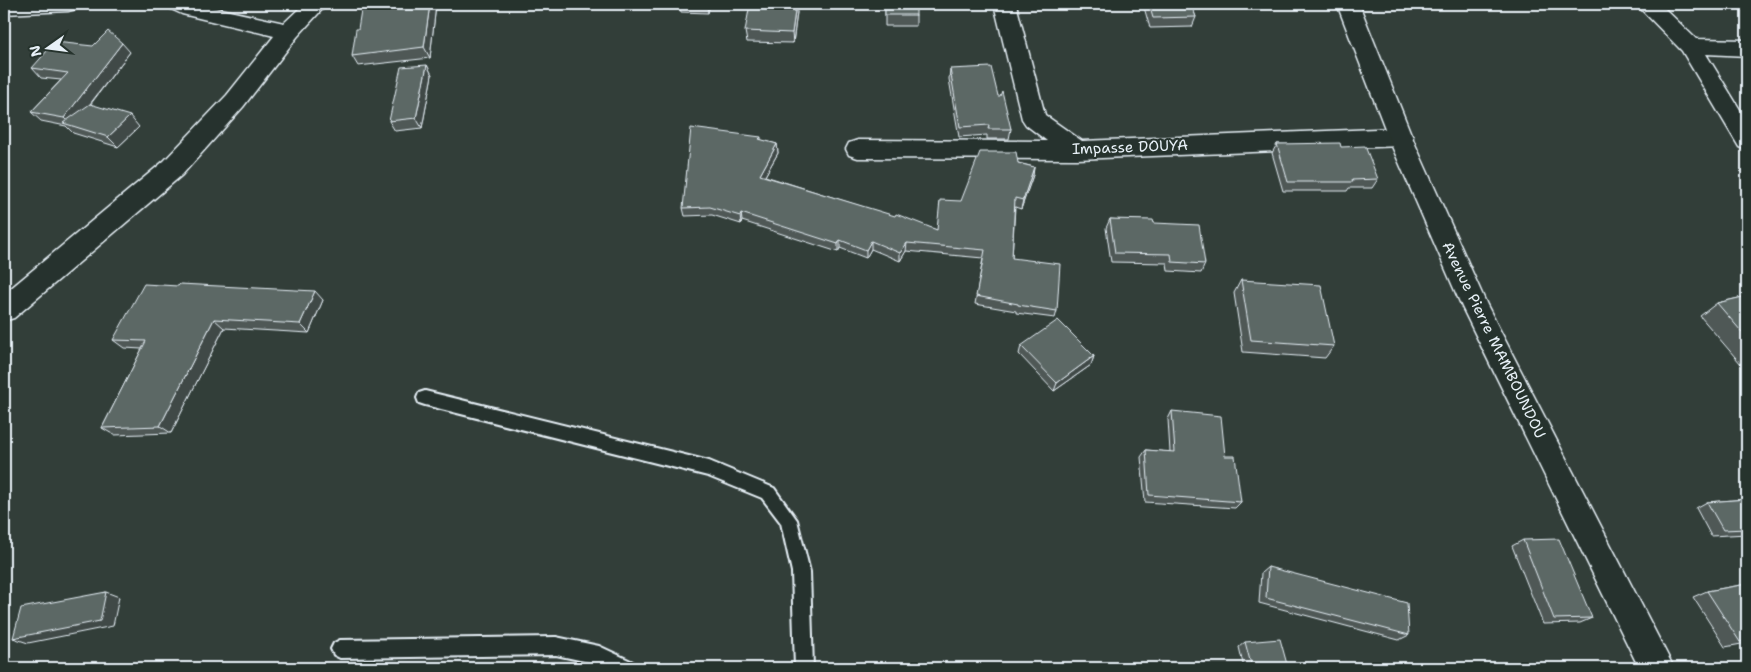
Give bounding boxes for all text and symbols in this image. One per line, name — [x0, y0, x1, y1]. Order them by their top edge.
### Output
north arrow — [22, 22, 72, 72]
text: N — [25, 44, 45, 59]
street label: Impasse DOUYA — [1072, 135, 1188, 159]
street label: Avenue Pierre MAMBOUNDOU — [1438, 238, 1550, 442]

